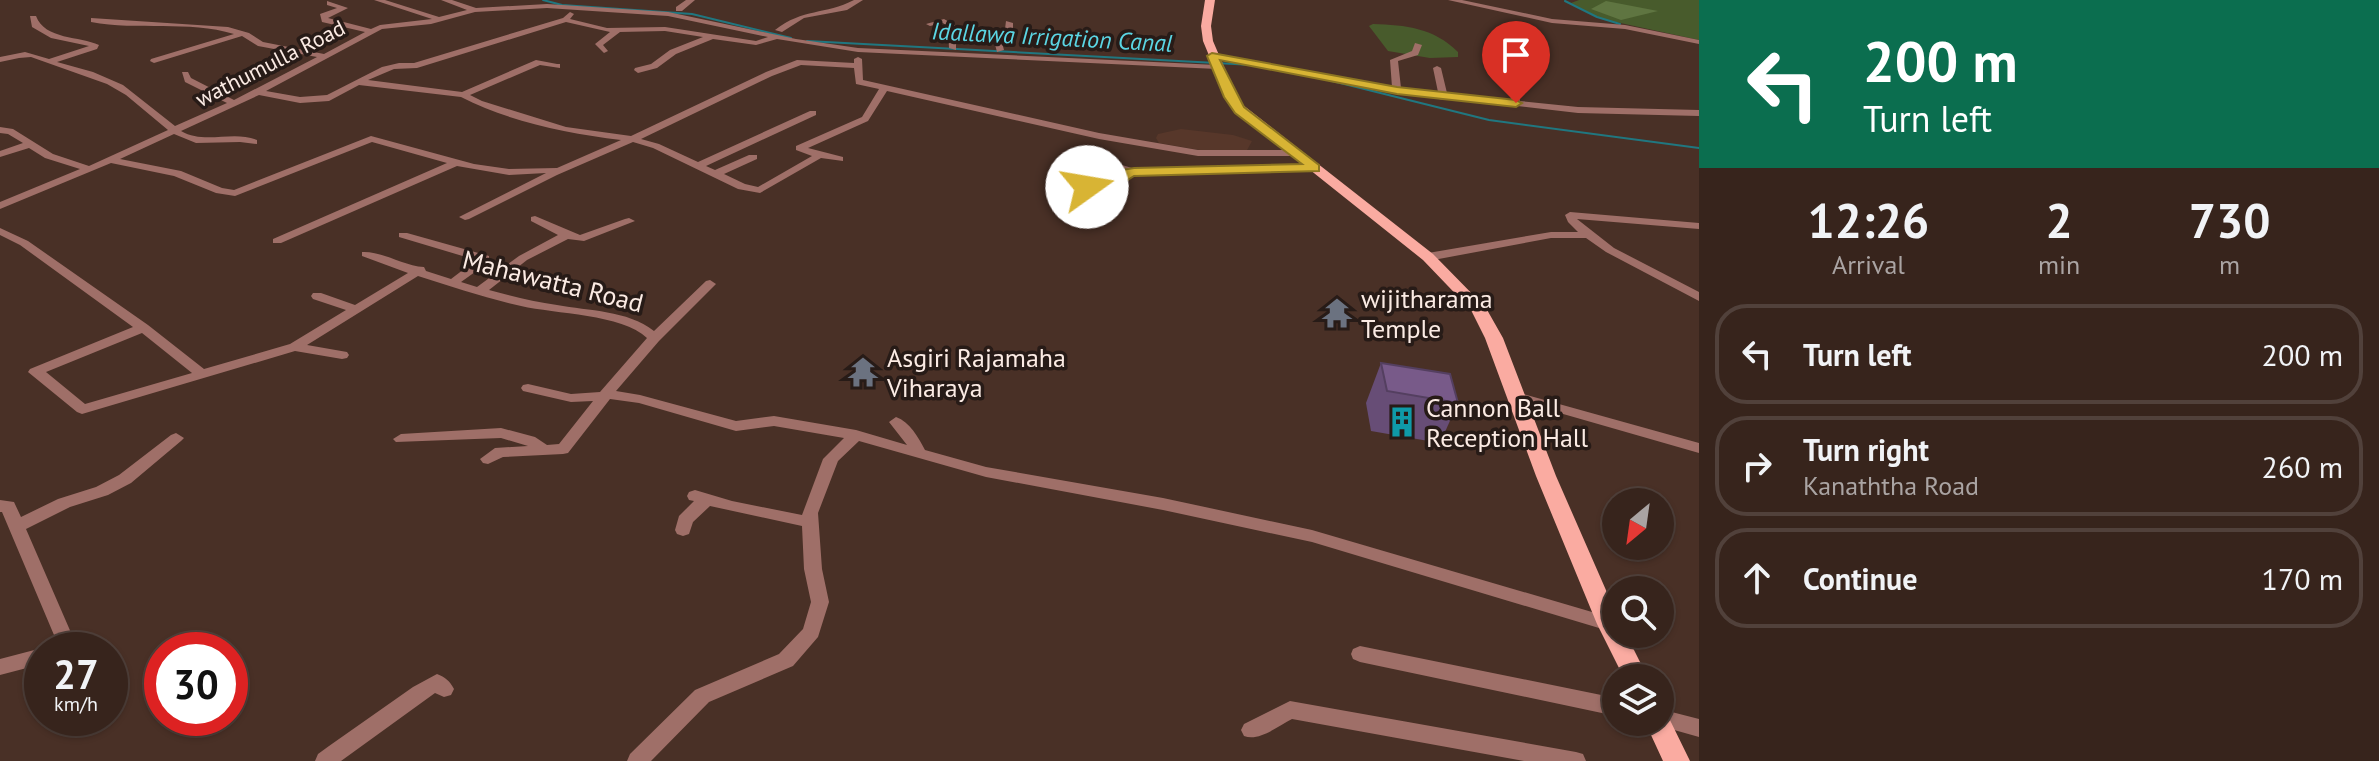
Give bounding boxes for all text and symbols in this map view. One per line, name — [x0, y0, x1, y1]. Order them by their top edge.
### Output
street label: wathumulla Road — [190, 13, 350, 113]
water label: Idallawa Irrigation Canal — [931, 15, 1174, 59]
pin — [1482, 21, 1550, 103]
text: 200 m — [1863, 25, 2018, 97]
icon: left — [1731, 32, 1835, 136]
icon: arrive — [1494, 33, 1538, 77]
text: Turn left — [1863, 95, 1992, 142]
position arrow — [1045, 145, 1129, 229]
text: 12:26 — [1808, 189, 1929, 251]
text: 2 — [2045, 189, 2073, 251]
text: 730 — [2189, 189, 2270, 251]
street label: Mahawatta Road — [459, 243, 647, 319]
text: Arrival — [1832, 248, 1905, 281]
text: min — [2038, 248, 2080, 281]
text: m — [2219, 248, 2240, 281]
place label: wijitharama Temple — [1361, 282, 1493, 345]
temple icon: wijitharama Temple — [1320, 296, 1354, 330]
icon: left — [1735, 332, 1779, 376]
text: Turn left — [1803, 335, 1911, 374]
text: 200 m — [2262, 335, 2343, 374]
place label: Asgiri Rajamaha Viharaya — [886, 341, 1066, 404]
temple icon: Asgiri Rajamaha Viharaya — [846, 355, 880, 389]
place label: Cannon Ball Reception Hall — [1426, 391, 1588, 454]
building icon: Cannon Ball Reception Hall — [1385, 405, 1419, 439]
text: Turn right — [1803, 430, 1929, 469]
icon: right — [1735, 444, 1779, 488]
text: 260 m — [2262, 447, 2343, 486]
text: Kanaththa Road — [1803, 469, 1979, 502]
north arrow — [1602, 488, 1674, 560]
map controls — [1602, 488, 1674, 736]
icon: ahead — [1735, 556, 1779, 600]
text: Continue — [1803, 559, 1917, 598]
text: 170 m — [2262, 559, 2343, 598]
button: search — [1602, 576, 1674, 648]
speed limit sign: 30 — [144, 632, 248, 736]
text: 27 — [53, 648, 99, 700]
button: layers — [1602, 664, 1674, 736]
text: km/h — [54, 691, 98, 717]

